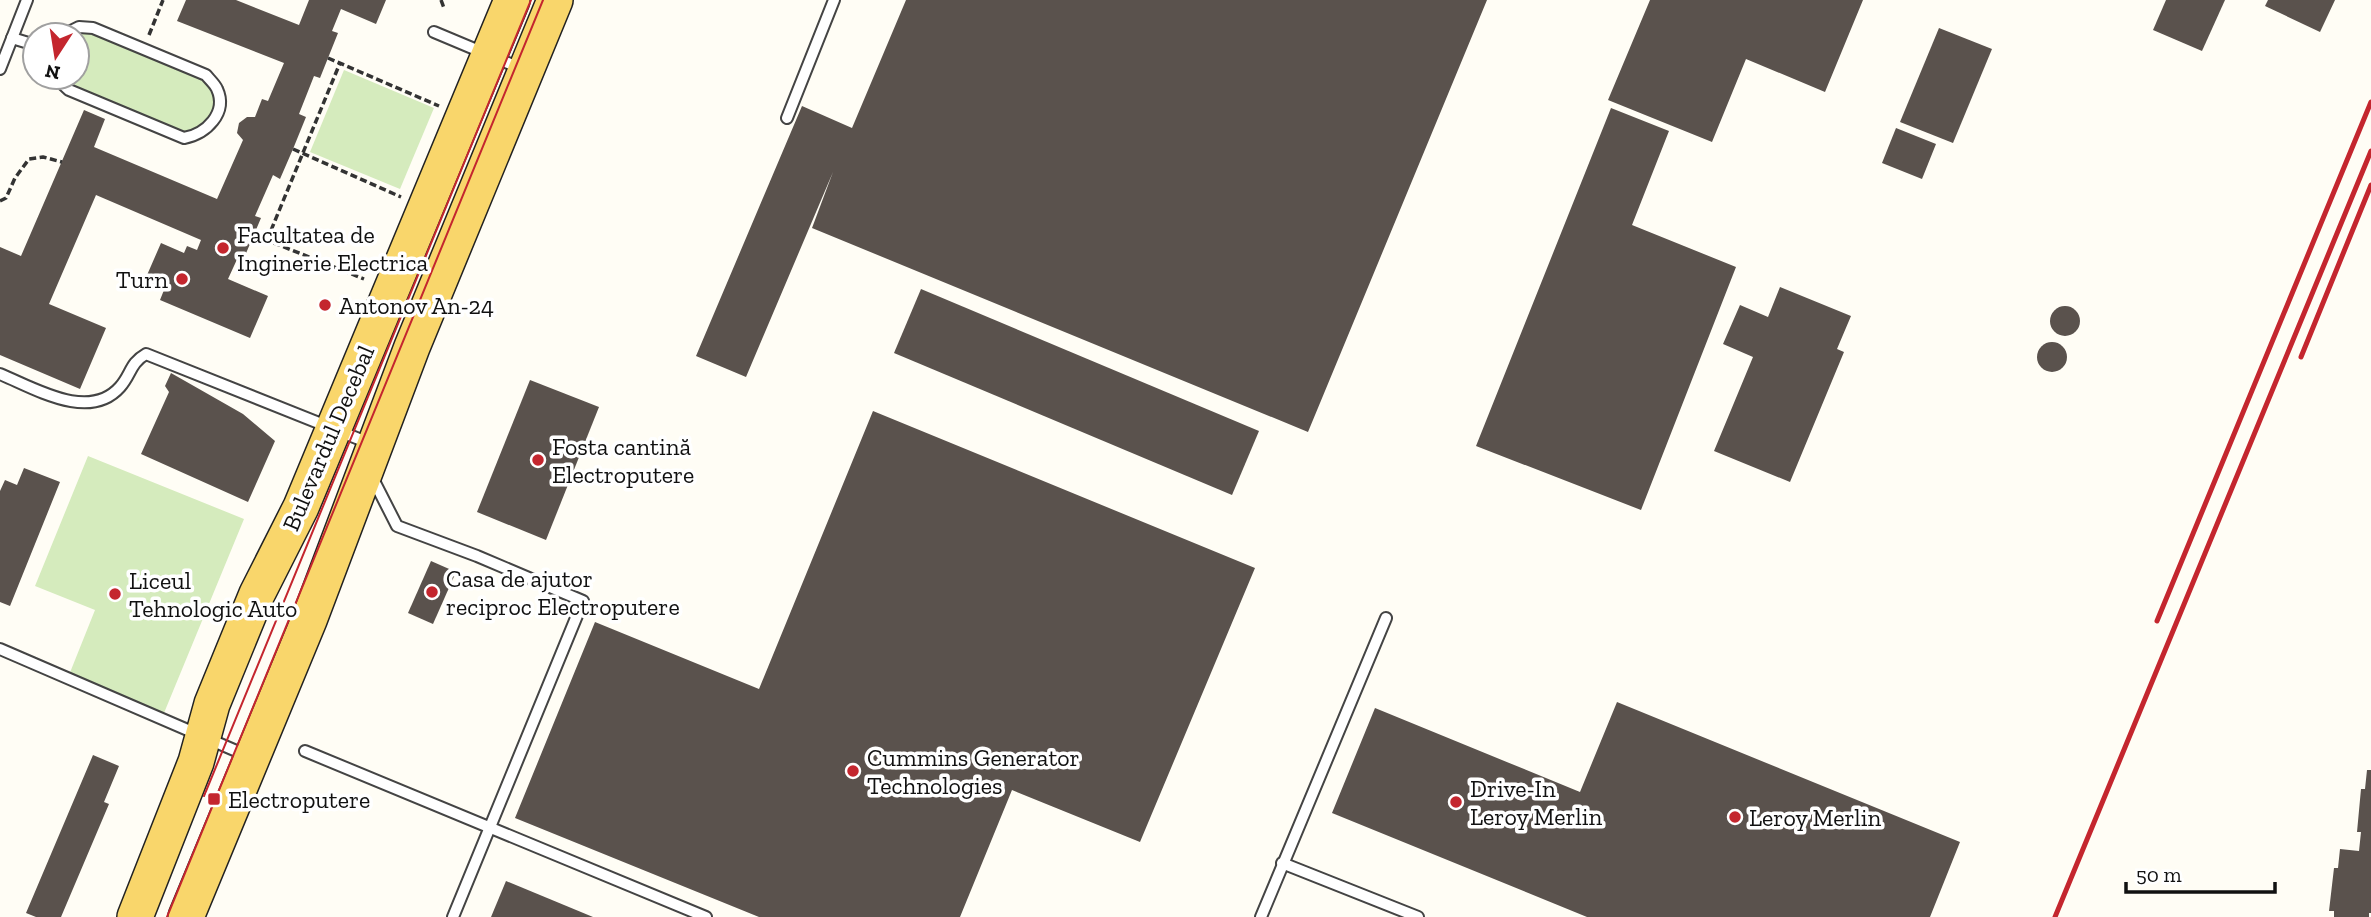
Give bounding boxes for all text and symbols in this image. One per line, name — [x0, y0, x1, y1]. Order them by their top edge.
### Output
north arrow — [21, 21, 91, 91]
text: N — [43, 59, 62, 85]
place label: Facultatea de Inginerie Electrica — [237, 220, 429, 277]
marker: Facultatea de Inginerie Electrica — [215, 240, 231, 256]
place label: Turn — [116, 265, 168, 294]
marker: Turn — [174, 271, 190, 287]
place label: Antonov An-24 — [339, 291, 494, 320]
marker: Antonov An-24 — [317, 297, 333, 313]
street label: Bulevardul Decebal — [276, 341, 380, 535]
place label: Fosta cantină Electroputere — [552, 432, 694, 489]
marker: Fosta cantină Electroputere — [530, 452, 546, 468]
place label: Casa de ajutor reciproc Electroputere — [446, 564, 680, 621]
place label: Liceul Tehnologic Auto — [129, 566, 297, 623]
marker: Casa de ajutor reciproc Electroputere — [424, 584, 440, 600]
marker: Liceul Tehnologic Auto — [107, 586, 123, 602]
place label: Cummins Generator Technologies — [867, 743, 1080, 800]
marker: Cummins Generator Technologies — [845, 763, 861, 779]
place label: Drive-In Leroy Merlin — [1470, 774, 1602, 831]
place label: Electroputere — [228, 785, 370, 814]
marker: Electroputere — [206, 791, 222, 807]
marker: Drive-In Leroy Merlin — [1448, 794, 1464, 810]
place label: Leroy Merlin — [1749, 803, 1881, 832]
marker: Leroy Merlin — [1727, 809, 1743, 825]
scale bar — [2126, 850, 2275, 894]
text: 50 m — [2136, 862, 2182, 887]

